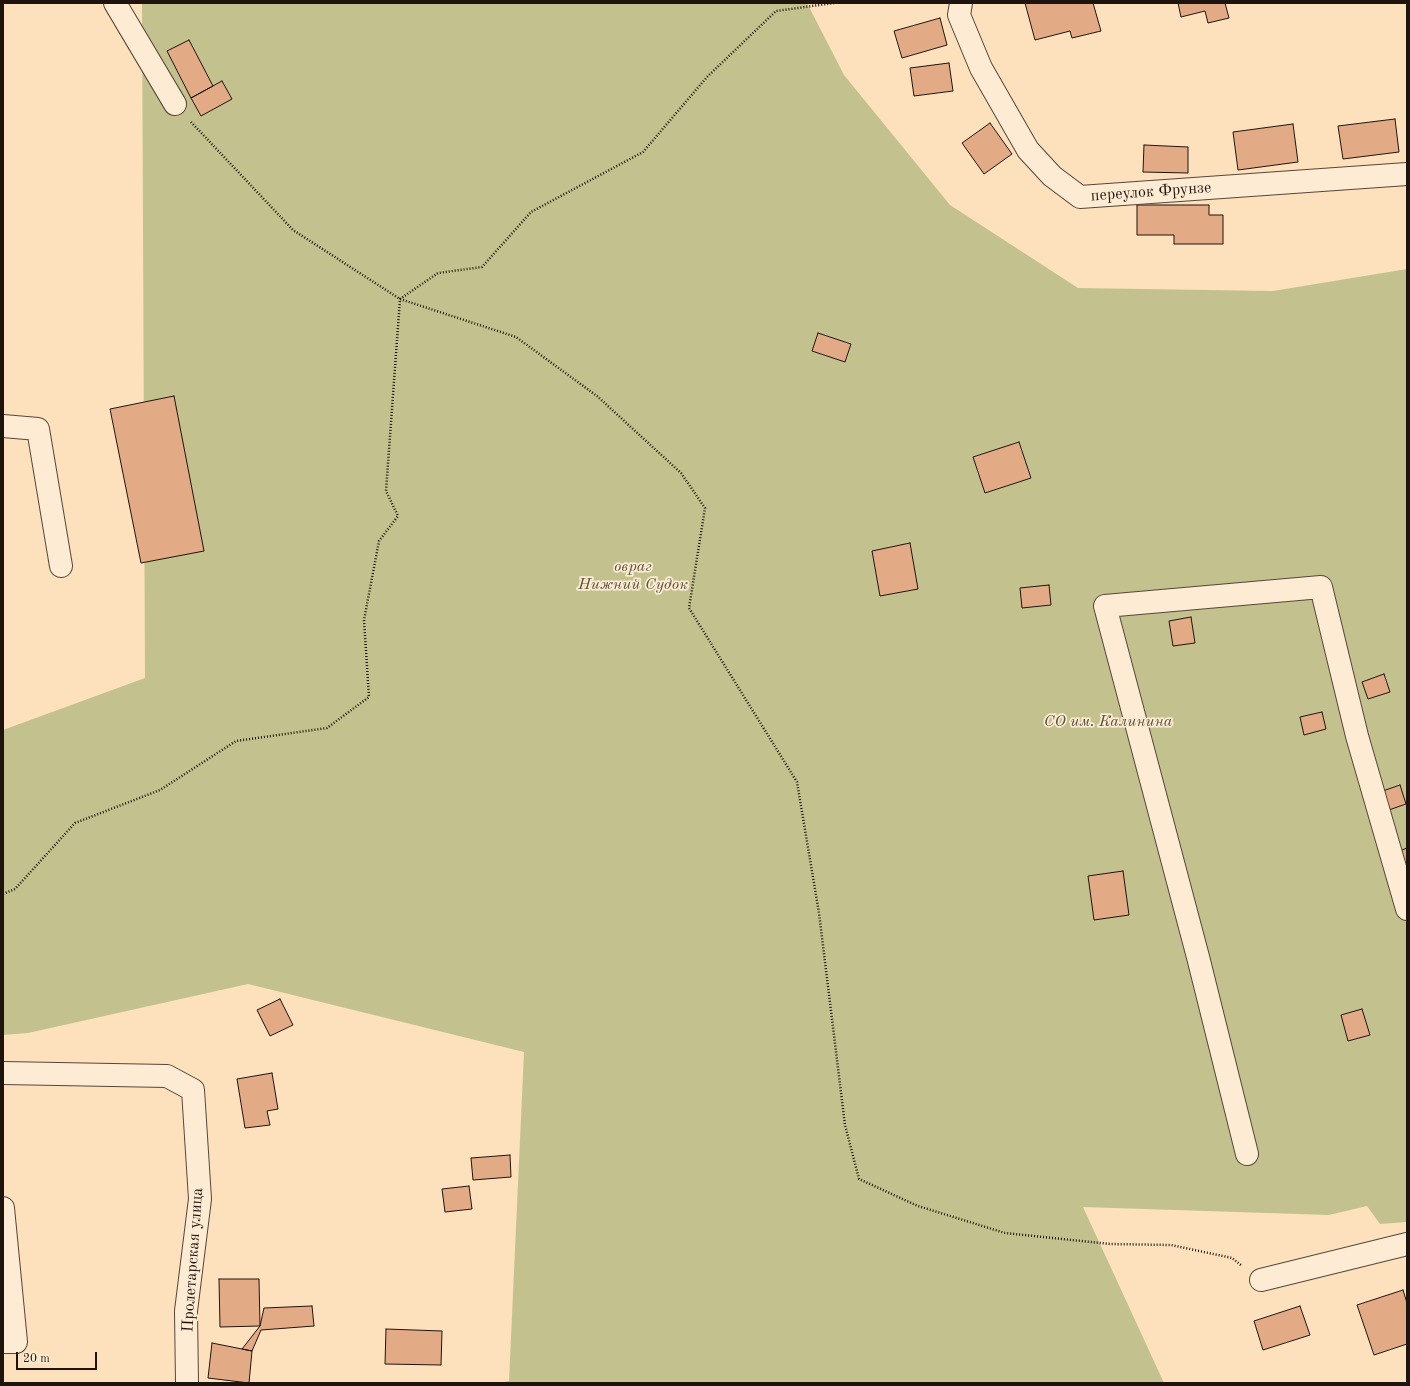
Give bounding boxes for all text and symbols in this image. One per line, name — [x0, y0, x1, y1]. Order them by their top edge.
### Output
street label: переулок Фрунзе — [1090, 178, 1212, 206]
park label: овраг Нижний Судок — [578, 557, 688, 595]
park label: СО им. Калинина — [1044, 712, 1172, 732]
street label: Пролетарская улица — [178, 1187, 208, 1333]
scale bar — [18, 1344, 99, 1370]
text: 20 m — [23, 1353, 50, 1365]

